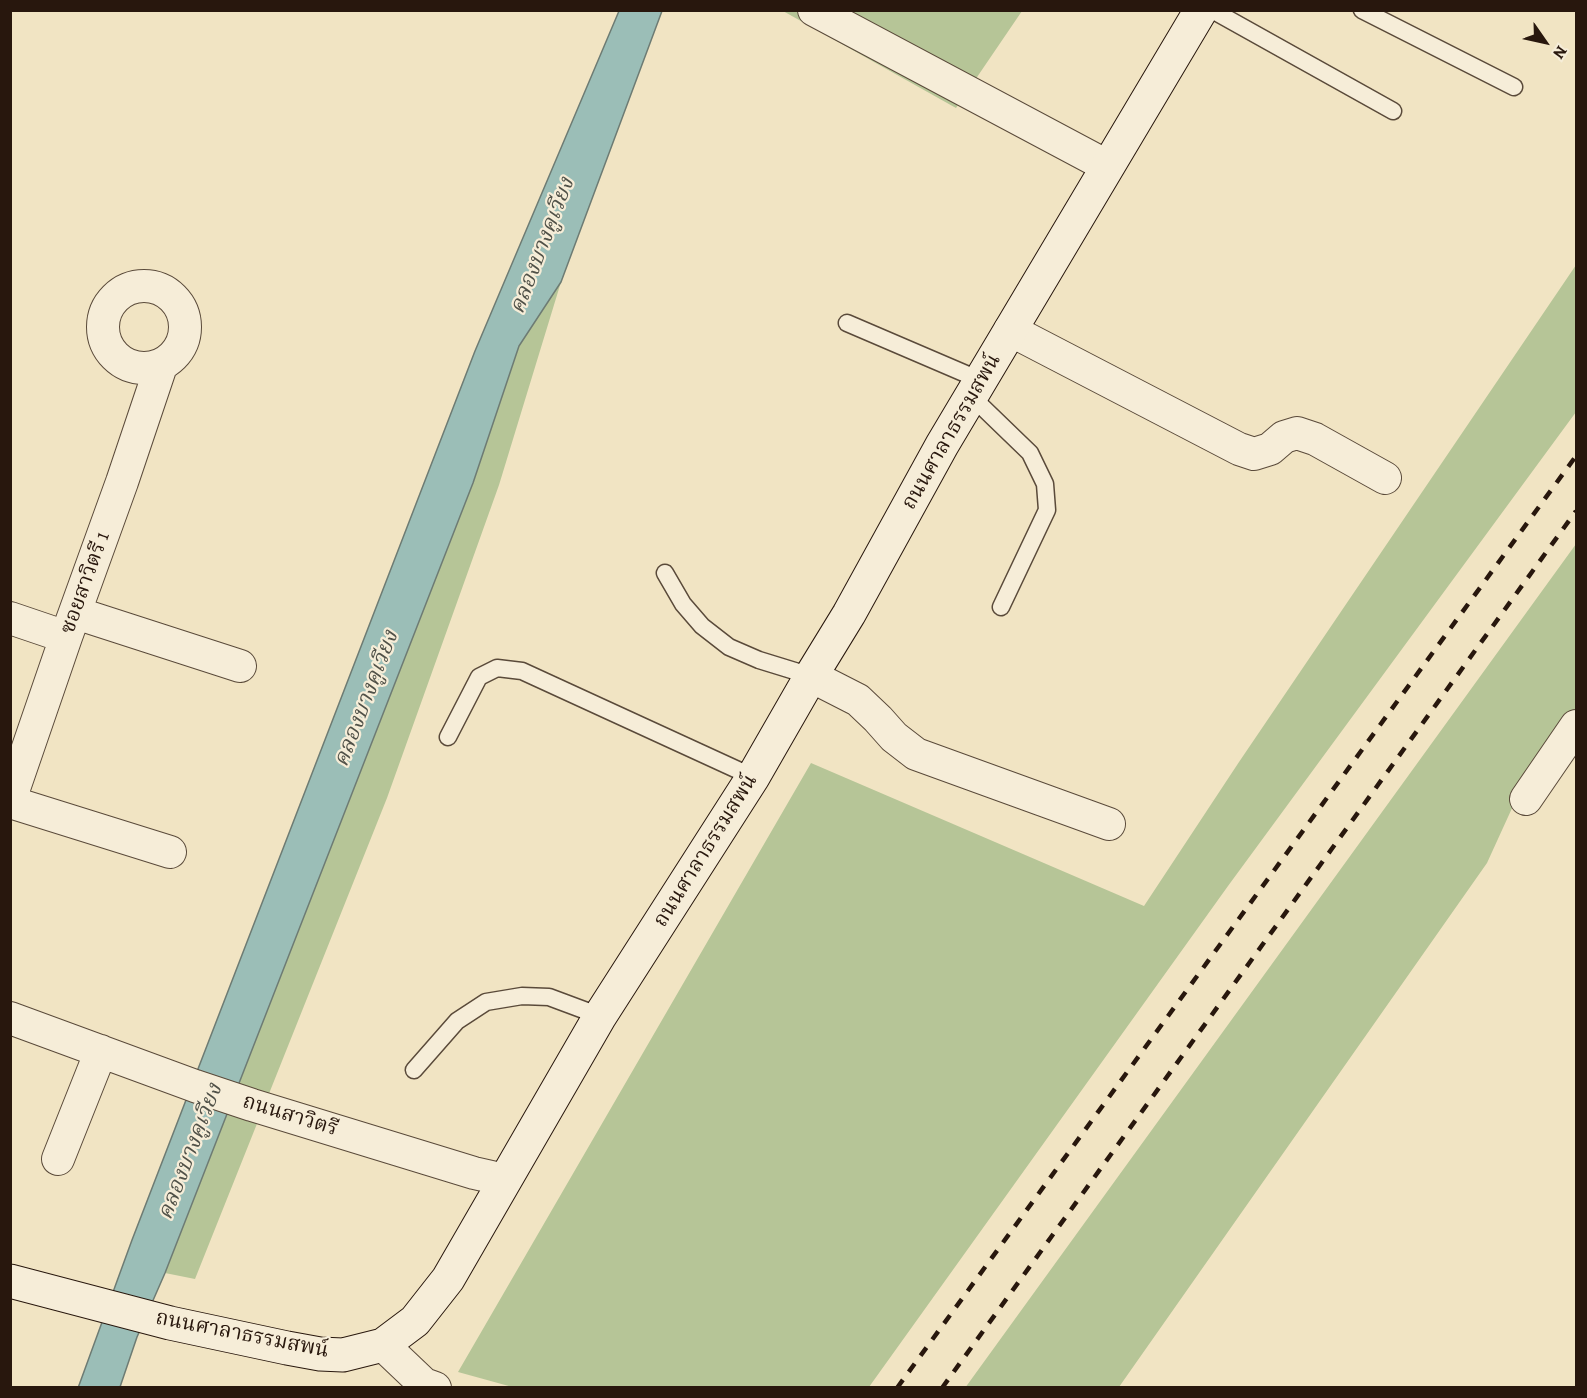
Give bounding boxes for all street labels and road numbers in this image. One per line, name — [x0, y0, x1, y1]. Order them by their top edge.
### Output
street label: ถนนศาลาธรรมสพน์ — [897, 349, 1007, 515]
street label: ซอยสาวิตรี 1 — [56, 529, 116, 637]
street label: ถนนศาลาธรรมสพน์ — [649, 770, 763, 932]
street label: ถนนสาวิตรี — [239, 1090, 341, 1142]
street label: ถนนศาลาธรรมสพน์ — [153, 1306, 331, 1364]

